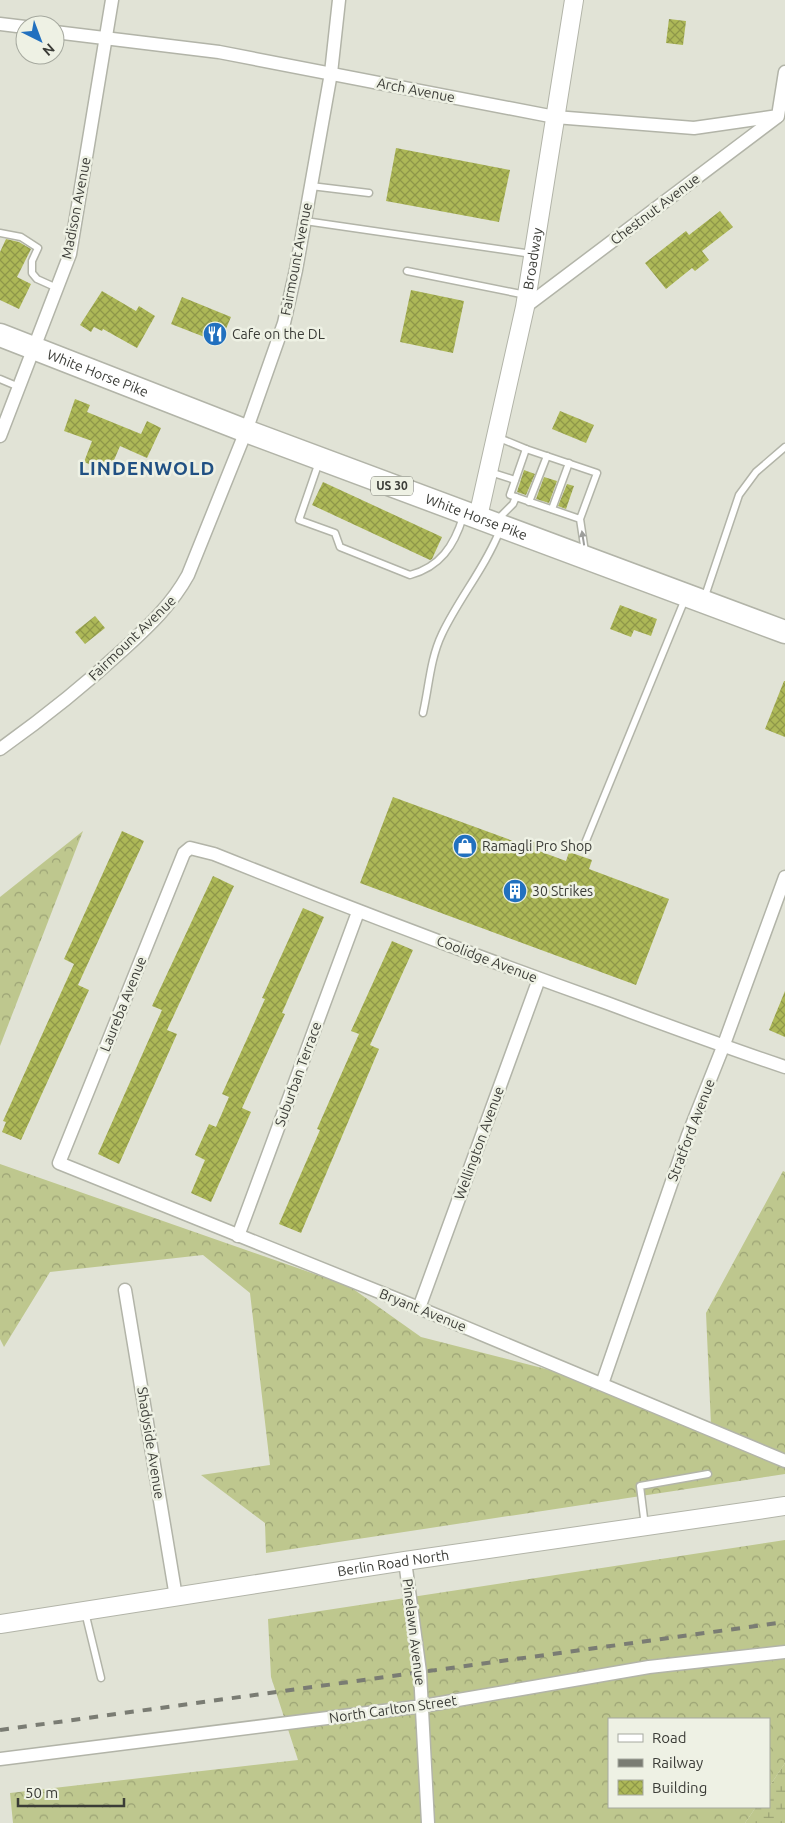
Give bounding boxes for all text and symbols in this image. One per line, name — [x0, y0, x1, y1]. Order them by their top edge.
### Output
north arrow — [15, 15, 65, 65]
text: N — [39, 40, 58, 59]
street label: Arch Avenue — [376, 75, 456, 105]
street label: Madison Avenue — [58, 156, 94, 260]
street label: Chestnut Avenue — [607, 170, 703, 248]
street label: Fairmount Avenue — [277, 201, 315, 317]
street label: Broadway — [520, 226, 546, 291]
restaurant icon: Cafe on the DL — [202, 321, 228, 347]
place label: Cafe on the DL — [232, 326, 325, 342]
street label: White Horse Pike — [45, 346, 151, 400]
district label: LINDENWOLD — [79, 457, 215, 479]
road number: US 30 — [371, 476, 413, 496]
street label: White Horse Pike — [423, 491, 530, 543]
one-way arrow — [578, 530, 586, 546]
street label: Fairmount Avenue — [85, 592, 179, 684]
shop icon: Ramagli Pro Shop — [452, 833, 478, 859]
place label: Ramagli Pro Shop — [482, 838, 592, 854]
building icon: 30 Strikes — [502, 878, 528, 904]
place label: 30 Strikes — [532, 883, 593, 899]
street label: Coolidge Avenue — [434, 932, 540, 986]
street label: Laureba Avenue — [97, 954, 149, 1054]
street label: Suburban Terrace — [272, 1019, 324, 1129]
street label: Stratford Avenue — [664, 1077, 718, 1183]
street label: Wellington Avenue — [451, 1084, 507, 1202]
street label: Bryant Avenue — [377, 1285, 469, 1335]
street label: Shadyside Avenue — [134, 1386, 168, 1500]
street label: Berlin Road North — [336, 1547, 450, 1579]
street label: Pinelawn Avenue — [400, 1578, 428, 1686]
street label: North Carlton Street — [328, 1692, 458, 1726]
legend — [608, 1718, 770, 1808]
text: Road — [652, 1729, 687, 1746]
text: Railway — [652, 1754, 703, 1771]
scale bar — [18, 1776, 124, 1808]
text: Building — [652, 1779, 707, 1796]
text: 50 m — [25, 1784, 58, 1801]

